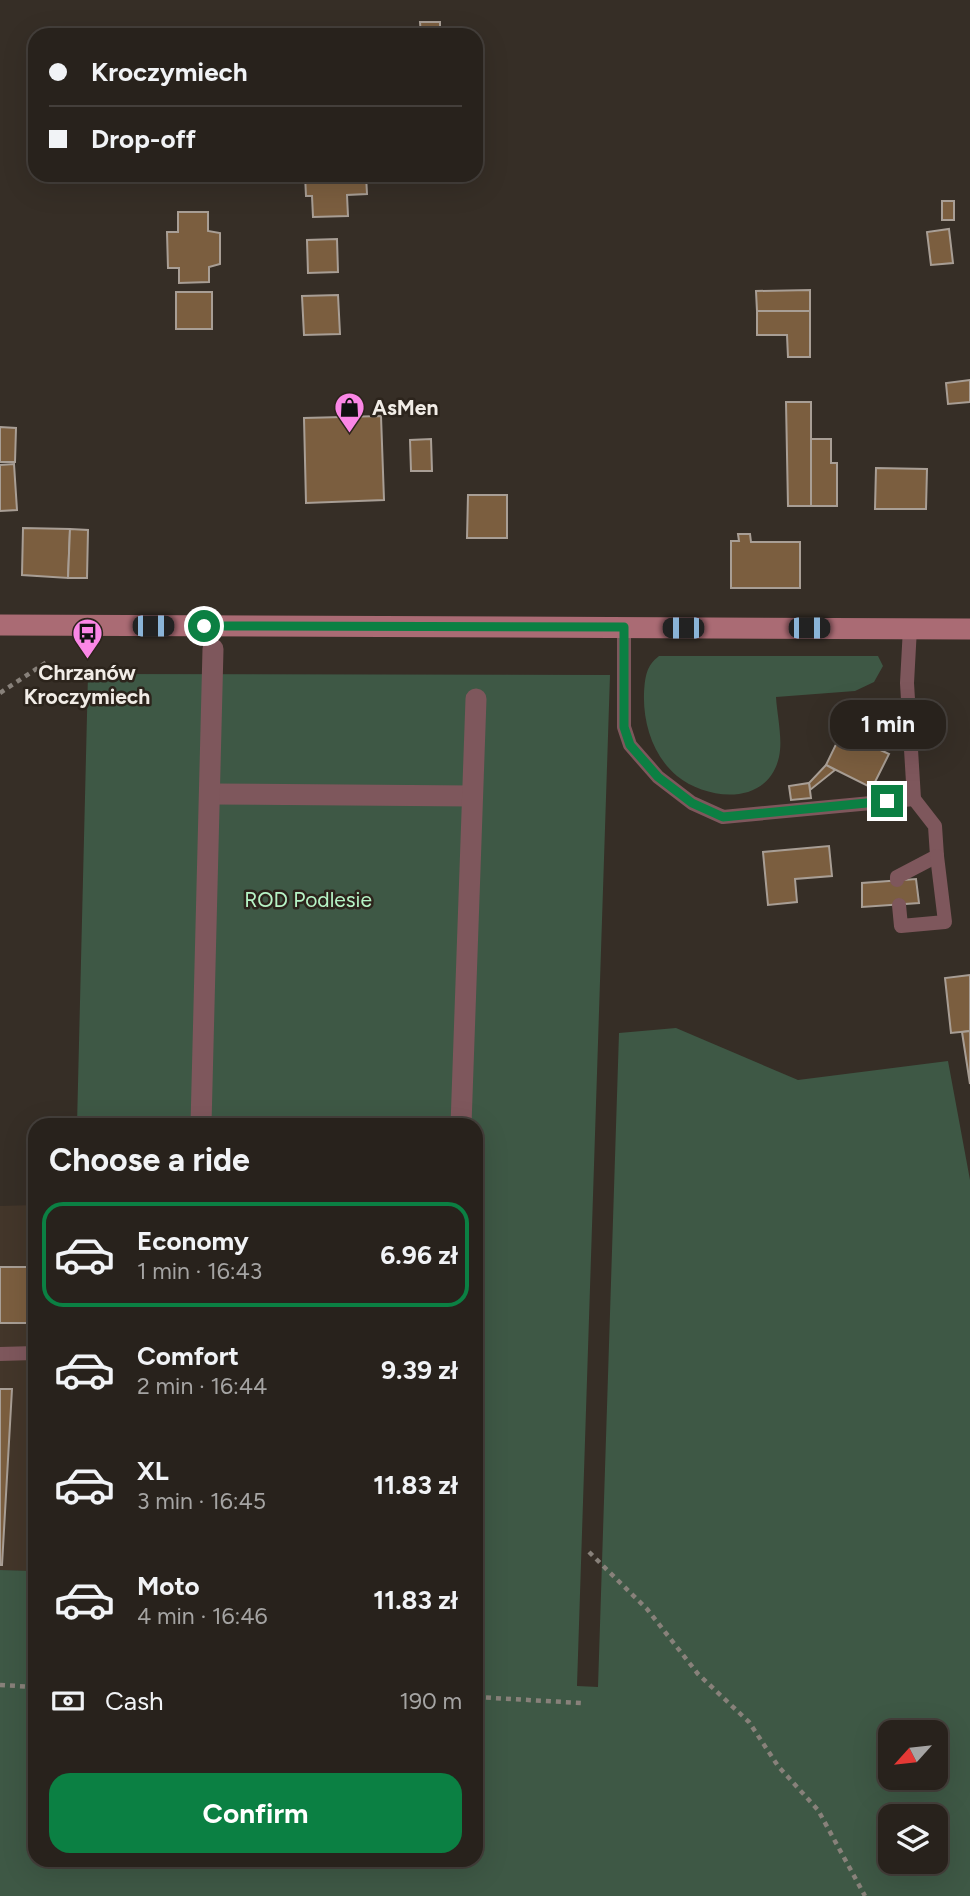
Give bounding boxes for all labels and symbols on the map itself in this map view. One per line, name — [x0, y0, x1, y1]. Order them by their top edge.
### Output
shop icon: AsMen — [332, 391, 366, 435]
place label: AsMen — [372, 395, 438, 420]
route start — [188, 610, 220, 642]
bus stop icon: Chrzanów Kroczymiech — [70, 616, 104, 660]
car — [133, 616, 175, 637]
car — [663, 618, 705, 639]
car — [789, 618, 831, 639]
place label: Chrzanów Kroczymiech — [24, 660, 150, 709]
callout: 1 min — [829, 700, 945, 748]
route end — [871, 785, 903, 817]
park label: ROD Podlesie — [244, 887, 372, 912]
north arrow — [878, 1720, 948, 1790]

